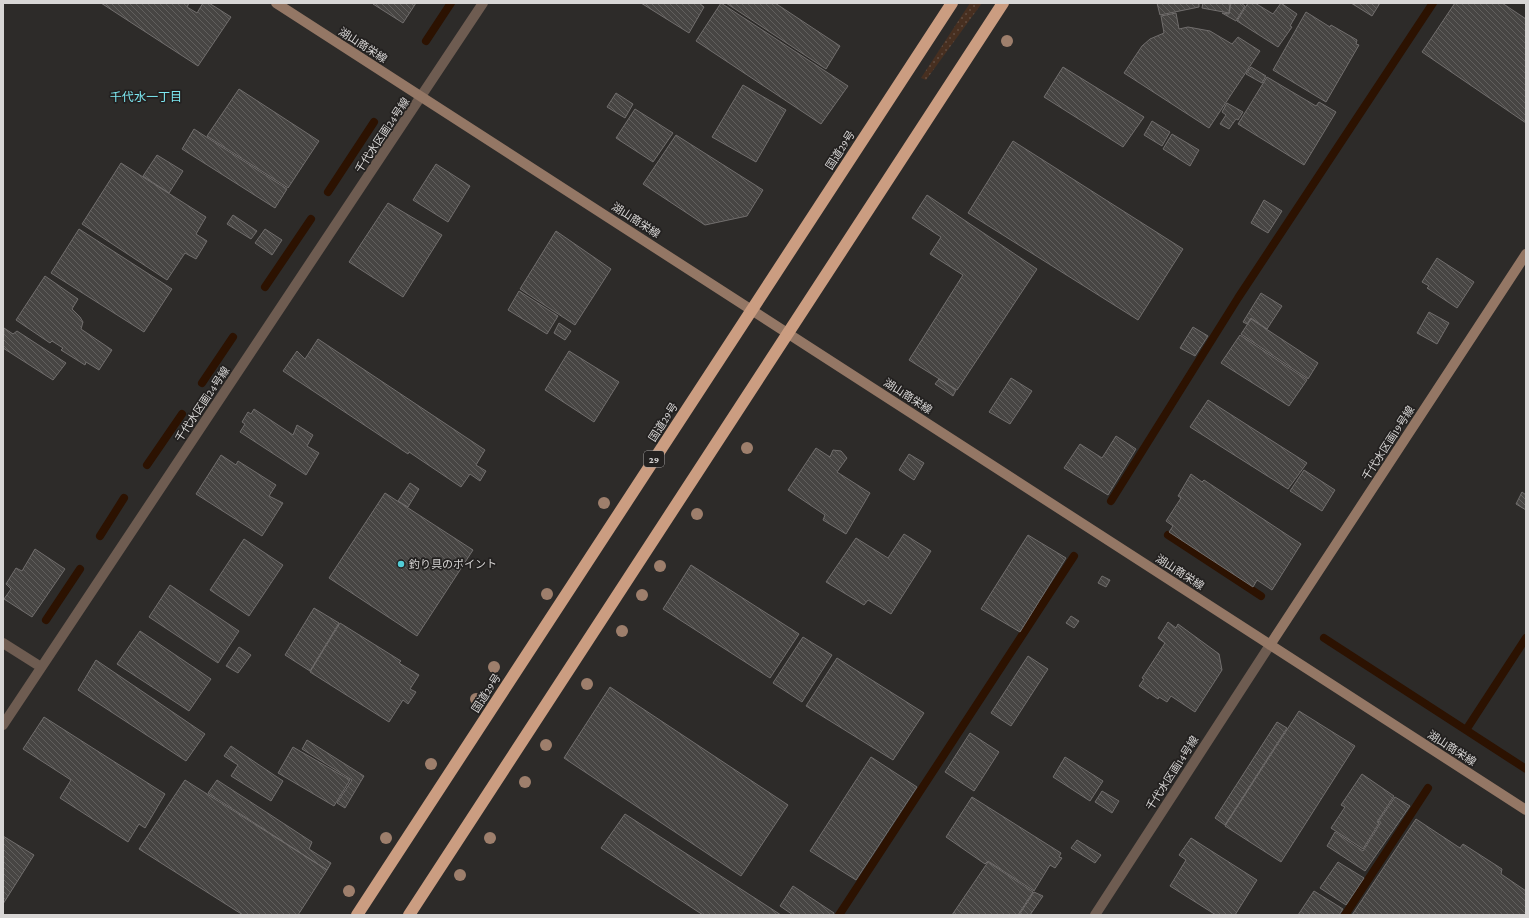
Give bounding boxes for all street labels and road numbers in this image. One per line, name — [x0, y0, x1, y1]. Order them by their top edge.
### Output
street label: 湖山商栄線 — [337, 25, 389, 65]
street label: 千代水区画24号線 — [352, 95, 412, 175]
street label: 国道29号 — [823, 128, 857, 172]
street label: 湖山商栄線 — [610, 200, 662, 240]
street label: 千代水区画24号線 — [172, 364, 232, 444]
street label: 湖山商栄線 — [882, 376, 934, 416]
street label: 国道29号 — [646, 400, 680, 444]
street label: 千代水区画19号線 — [1359, 404, 1417, 482]
road number: 29 — [644, 451, 664, 467]
street label: 湖山商栄線 — [1154, 552, 1206, 592]
street label: 国道29号 — [469, 671, 503, 715]
street label: 湖山商栄線 — [1426, 728, 1478, 768]
street label: 千代水区画14号線 — [1143, 734, 1201, 812]

